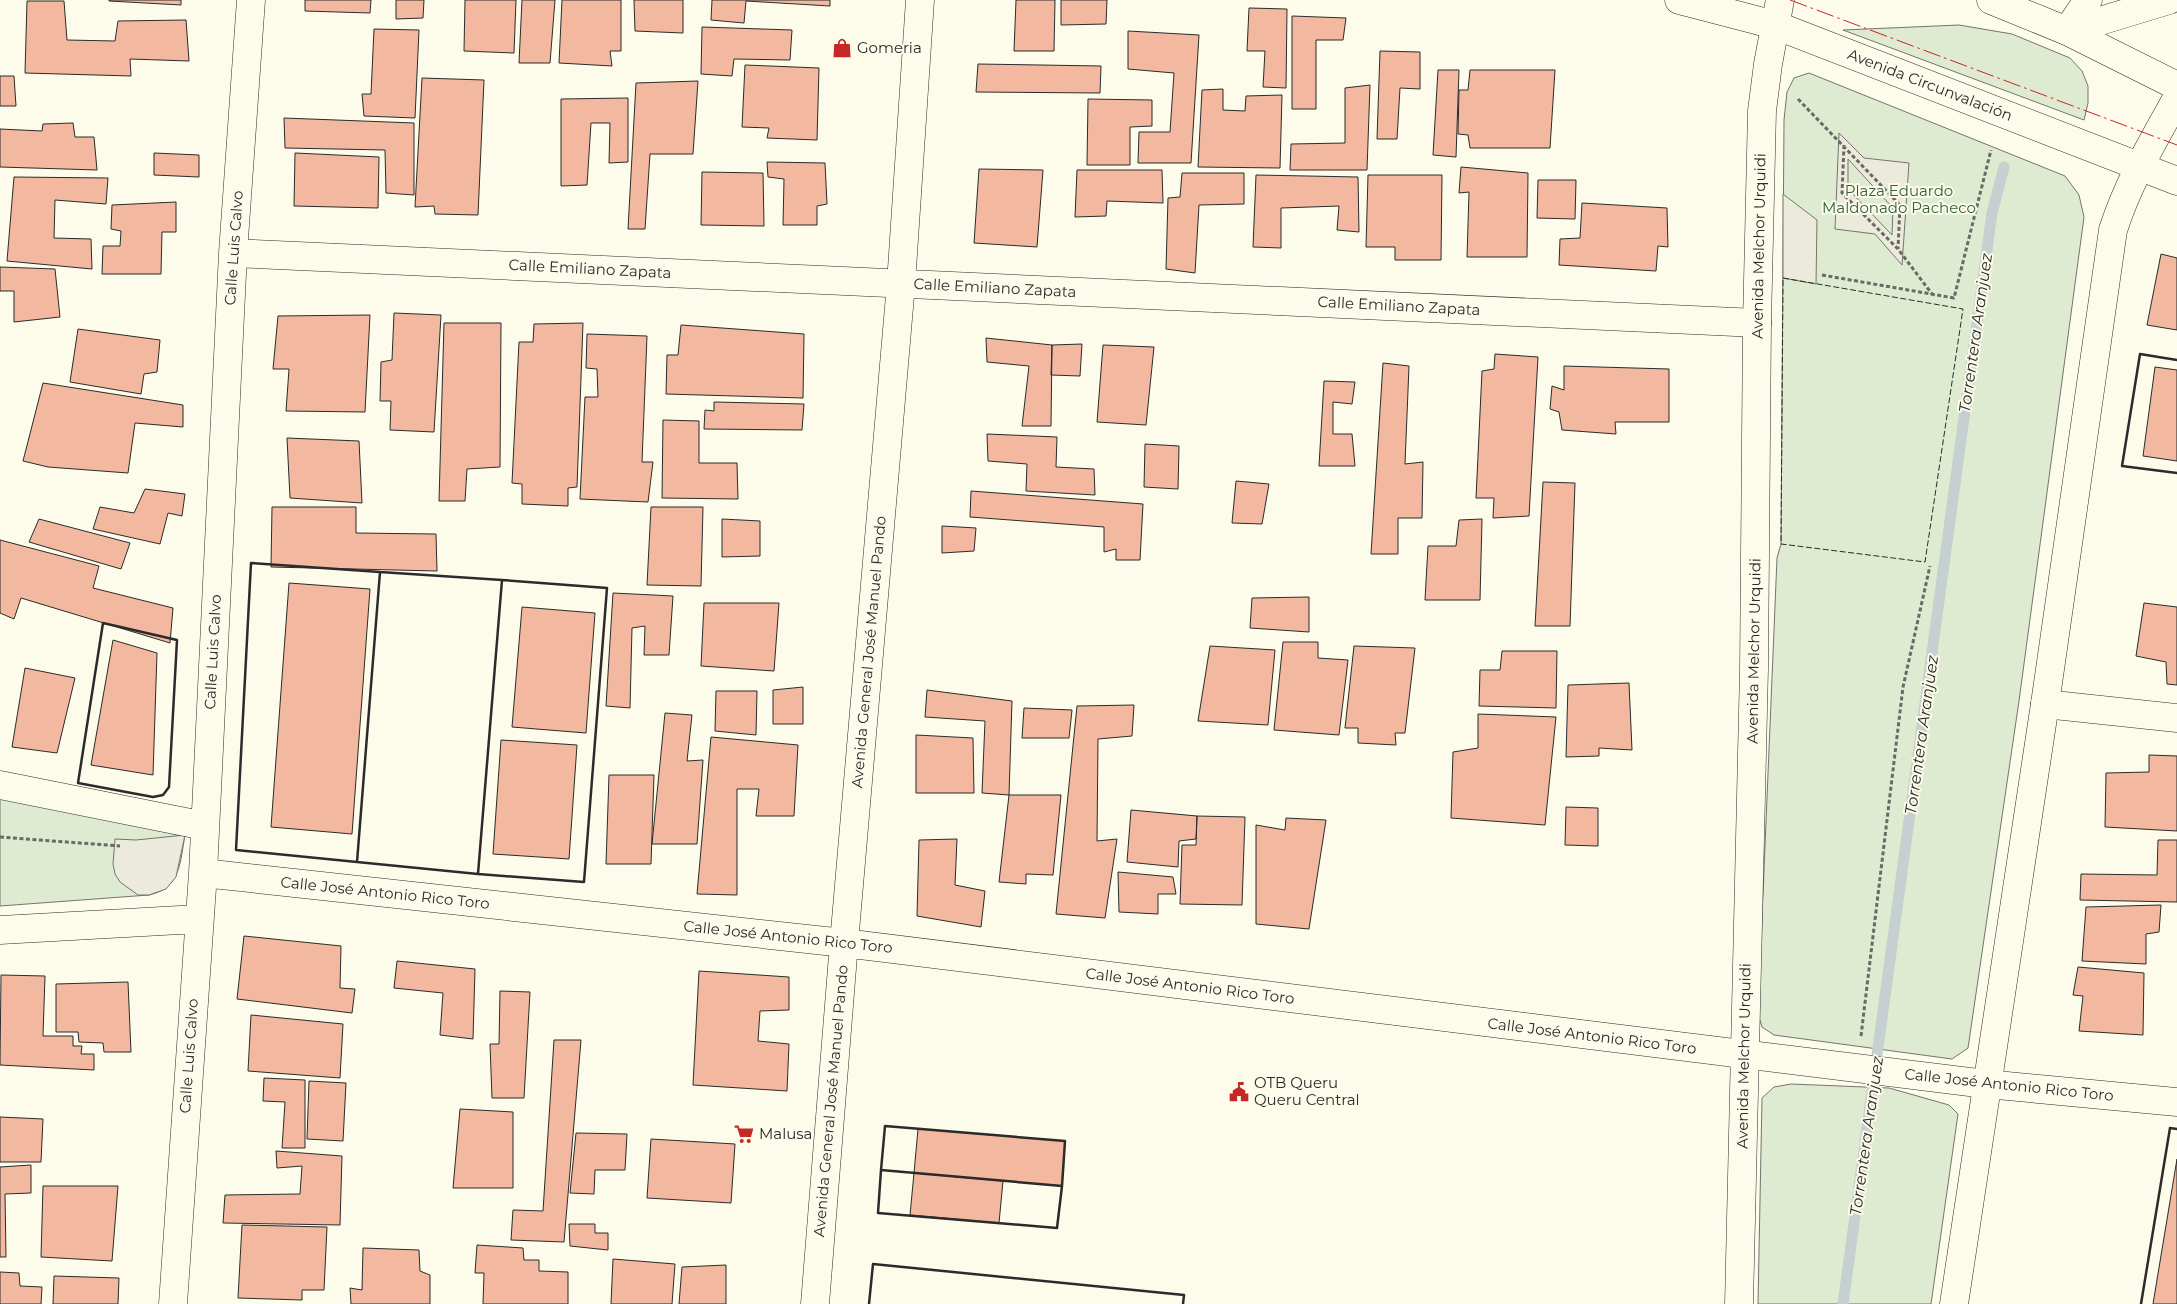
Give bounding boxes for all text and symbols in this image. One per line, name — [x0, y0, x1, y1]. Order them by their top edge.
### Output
shop icon: Gomeria — [831, 37, 853, 59]
place label: Gomeria — [857, 38, 922, 57]
street label: Avenida Circunvalación — [1845, 44, 2015, 125]
street label: Avenida Melchor Urquidi — [1747, 153, 1770, 339]
park label: Plaza Eduardo Maldonado Pacheco — [1822, 181, 1976, 217]
street label: Calle Luis Calvo — [220, 190, 247, 306]
water label: Torrentera Aranjuez — [1955, 251, 1996, 414]
street label: Calle Emiliano Zapata — [508, 255, 672, 282]
street label: Calle Emiliano Zapata — [913, 274, 1077, 301]
street label: Calle Emiliano Zapata — [1317, 292, 1481, 319]
street label: Avenida General José Manuel Pando — [847, 515, 890, 789]
street label: Avenida Melchor Urquidi — [1742, 558, 1765, 744]
street label: Calle Luis Calvo — [200, 594, 225, 710]
water label: Torrentera Aranjuez — [1901, 653, 1942, 816]
street label: Calle José Antonio Rico Toro — [280, 872, 491, 913]
street label: Calle José Antonio Rico Toro — [683, 916, 894, 957]
street label: Calle José Antonio Rico Toro — [1085, 963, 1296, 1008]
street label: Avenida Melchor Urquidi — [1732, 963, 1755, 1149]
street label: Avenida General José Manuel Pando — [809, 964, 852, 1238]
street label: Calle Luis Calvo — [175, 998, 202, 1114]
street label: Calle José Antonio Rico Toro — [1487, 1013, 1698, 1058]
water label: Torrentera Aranjuez — [1846, 1054, 1887, 1217]
street label: Calle José Antonio Rico Toro — [1904, 1064, 2115, 1105]
place label: OTB Queru Queru Central — [1254, 1073, 1360, 1109]
public building icon: OTB Queru Queru Central — [1228, 1081, 1250, 1103]
supermarket icon: Malusa — [733, 1123, 755, 1145]
place label: Malusa — [759, 1124, 812, 1143]

